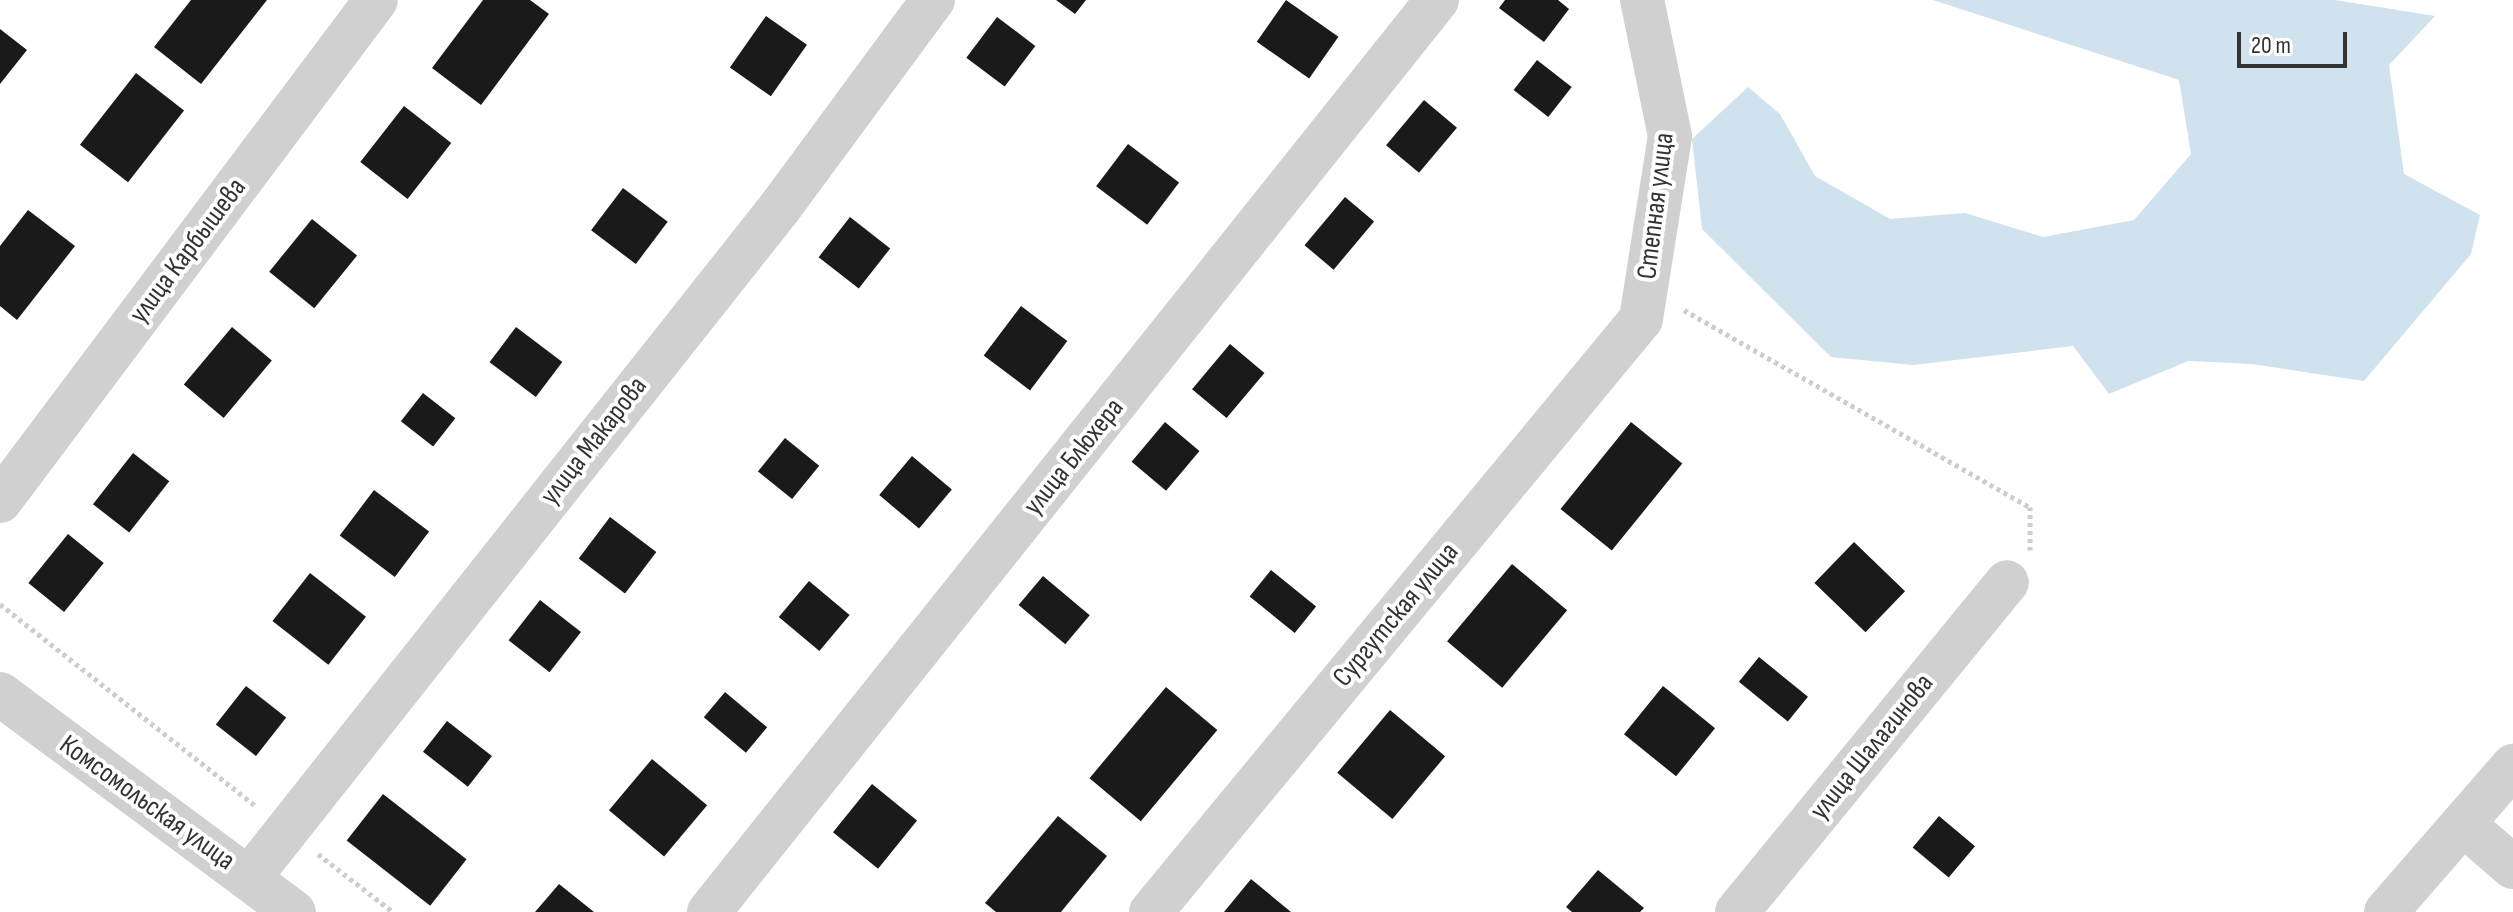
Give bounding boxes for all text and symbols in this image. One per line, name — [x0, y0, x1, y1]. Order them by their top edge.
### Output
scale bar — [2241, 16, 2351, 66]
text: 20 m — [2251, 31, 2291, 60]
street label: Степная улица — [1630, 131, 1682, 281]
street label: улица Карбышева — [123, 172, 253, 330]
street label: улица Макарова — [534, 370, 654, 512]
street label: улица Блюхера — [1017, 392, 1131, 522]
street label: Сургутская улица — [1326, 536, 1466, 694]
street label: улица Шалагинова — [1803, 667, 1941, 827]
street label: Комсомольская улица — [53, 728, 241, 878]

